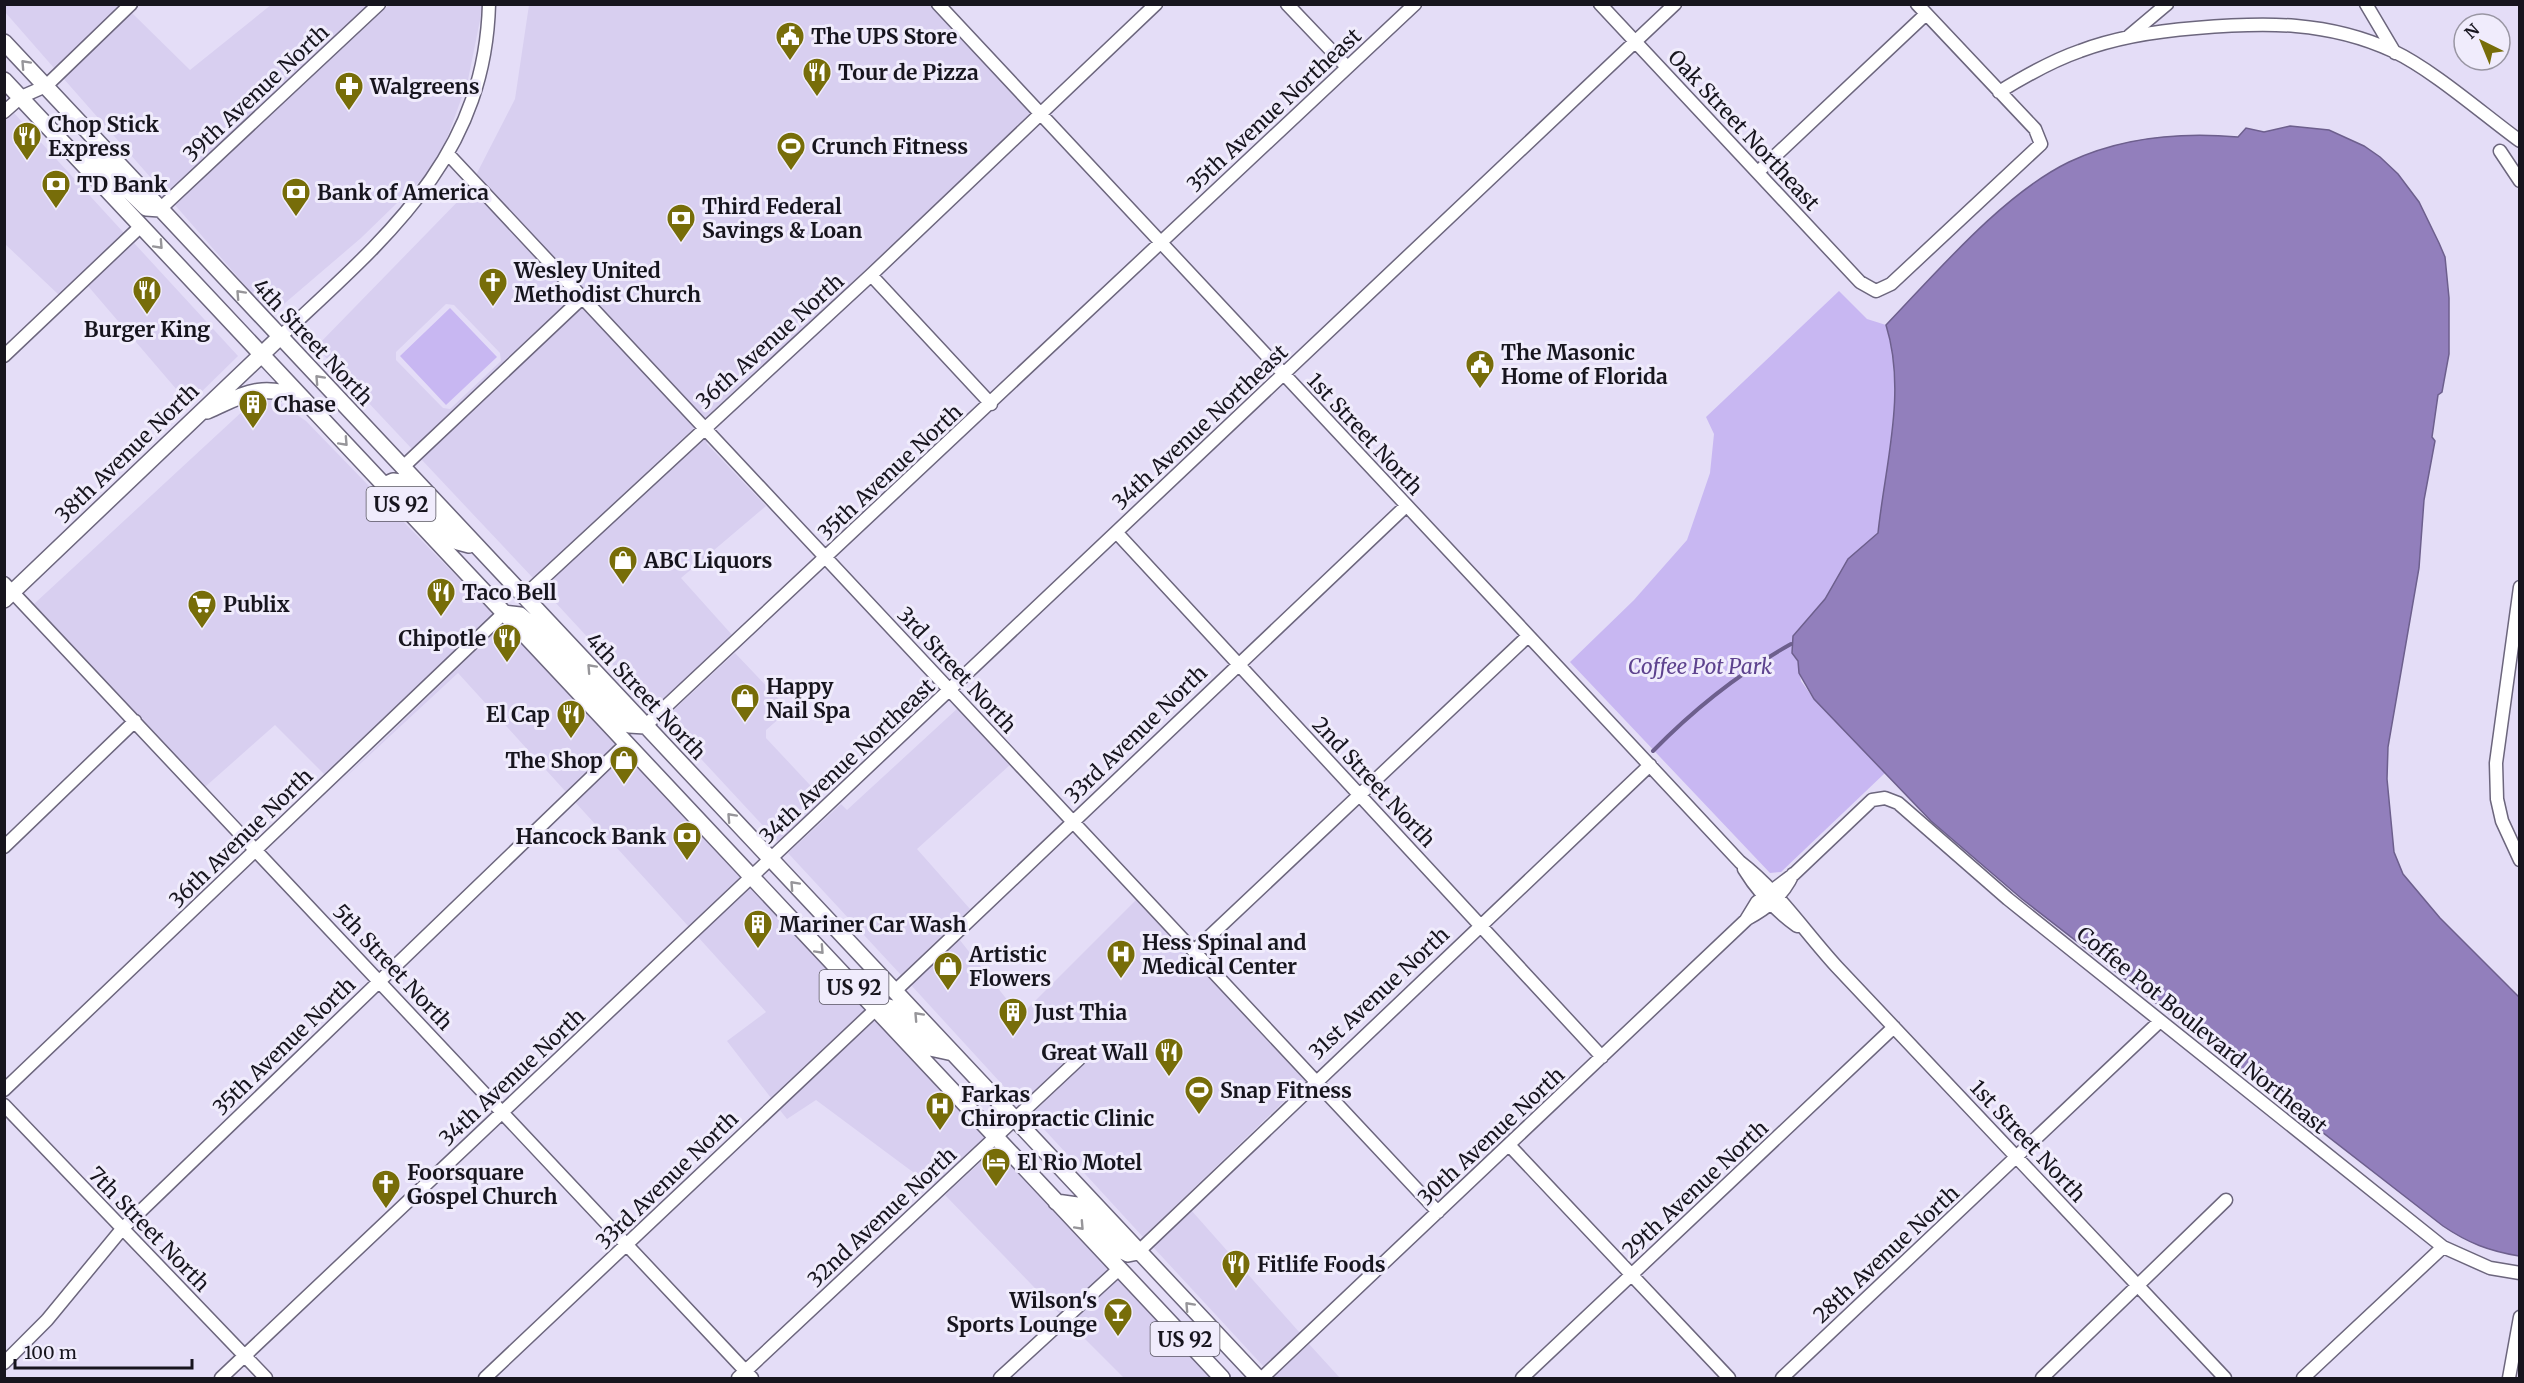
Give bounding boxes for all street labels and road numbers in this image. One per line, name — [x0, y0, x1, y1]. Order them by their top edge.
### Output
street label: 39th Avenue North — [178, 18, 335, 167]
street label: 35th Avenue Northeast — [1181, 22, 1367, 198]
street label: Oak Street Northeast — [1662, 44, 1826, 216]
street label: 36th Avenue North — [691, 268, 850, 414]
street label: 4th Street North — [247, 273, 379, 411]
street label: 34th Avenue Northeast — [1107, 339, 1293, 515]
street label: 1st Street North — [1301, 367, 1429, 501]
street label: 38th Avenue North — [49, 377, 205, 529]
street label: 35th Avenue North — [812, 398, 968, 546]
road number: US 92 — [366, 487, 436, 521]
street label: 3rd Street North — [892, 601, 1022, 739]
street label: 4th Street North — [580, 627, 712, 765]
street label: 33rd Avenue North — [1059, 659, 1213, 809]
street label: 34th Avenue Northeast — [754, 673, 940, 849]
street label: 2nd Street North — [1307, 711, 1441, 853]
street label: 36th Avenue North — [163, 762, 319, 914]
street label: 5th Street North — [327, 898, 459, 1036]
street label: Coffee Pot Boulevard Northeast — [2071, 920, 2333, 1140]
street label: 31st Avenue North — [1303, 921, 1455, 1065]
road number: US 92 — [820, 970, 888, 1004]
street label: 35th Avenue North — [207, 971, 361, 1121]
street label: 34th Avenue North — [433, 1002, 591, 1152]
street label: 30th Avenue North — [1412, 1061, 1570, 1211]
street label: 1st Street North — [1964, 1074, 2092, 1208]
street label: 33rd Avenue North — [590, 1105, 744, 1255]
street label: 29th Avenue North — [1616, 1114, 1774, 1264]
street label: 32nd Avenue North — [802, 1141, 962, 1293]
street label: 7th Street North — [83, 1161, 215, 1297]
street label: 28th Avenue North — [1807, 1179, 1965, 1329]
road number: US 92 — [1150, 1322, 1220, 1356]

